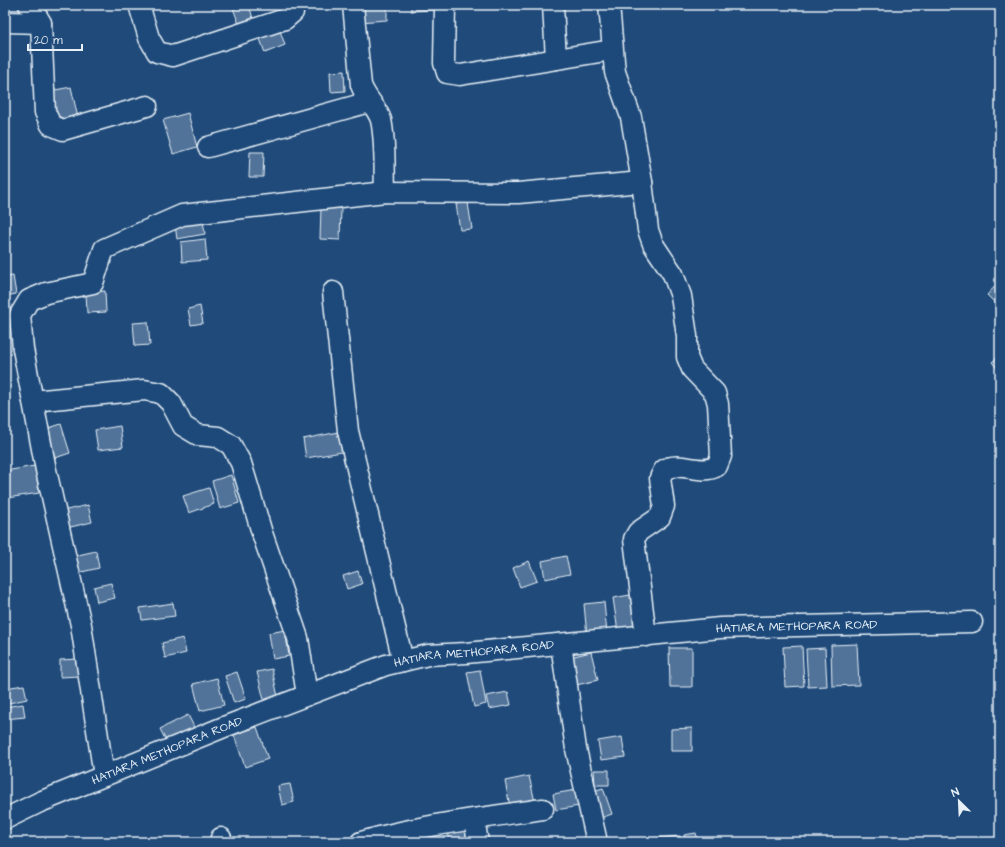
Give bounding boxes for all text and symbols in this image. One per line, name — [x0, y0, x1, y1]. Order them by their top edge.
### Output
scale bar — [28, 26, 82, 52]
text: 20 m — [34, 32, 63, 49]
street label: HATIARA METHOPARA ROAD — [715, 616, 878, 637]
street label: HATIARA METHOPARA ROAD — [392, 636, 555, 671]
street label: HATIARA METHOPARA ROAD — [89, 712, 245, 789]
north arrow — [939, 781, 979, 821]
text: N — [949, 784, 961, 801]

